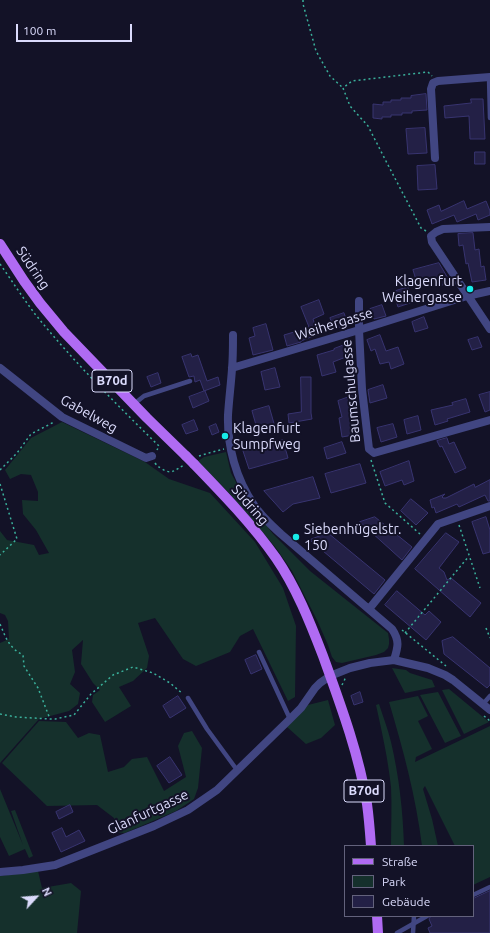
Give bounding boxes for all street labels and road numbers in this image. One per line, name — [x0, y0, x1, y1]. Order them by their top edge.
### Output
street label: Südring — [13, 243, 53, 293]
street label: Weihergasse — [293, 304, 375, 344]
street label: Baumschulgasse — [338, 339, 364, 443]
road number: B70d — [92, 370, 132, 392]
street label: Gabelweg — [58, 391, 120, 437]
street label: Südring — [228, 481, 272, 529]
road number: B70d — [344, 780, 384, 802]
street label: Glanfurtgasse — [105, 786, 191, 838]

